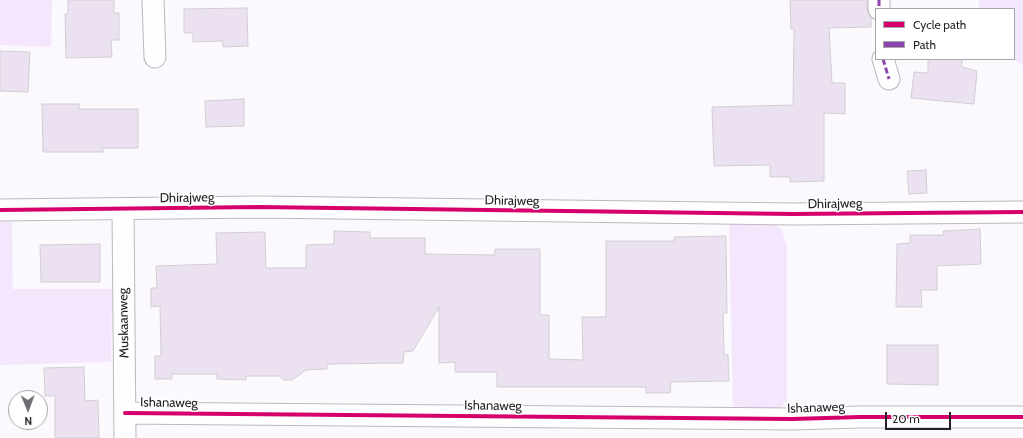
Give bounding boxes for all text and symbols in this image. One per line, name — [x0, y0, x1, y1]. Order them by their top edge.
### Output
legend — [875, 8, 1015, 60]
text: Cycle path — [913, 17, 966, 32]
text: Path — [913, 37, 936, 52]
street label: Dhirajweg — [160, 190, 214, 206]
street label: Dhirajweg — [485, 193, 539, 209]
street label: Dhirajweg — [808, 196, 862, 212]
street label: Muskaanweg — [116, 288, 132, 358]
north arrow — [8, 390, 48, 430]
street label: Ishanaweg — [140, 395, 198, 411]
street label: Ishanaweg — [464, 398, 522, 414]
street label: Ishanaweg — [787, 399, 845, 417]
scale bar — [887, 404, 953, 430]
text: 20 m — [892, 411, 920, 426]
text: N — [24, 414, 32, 428]

